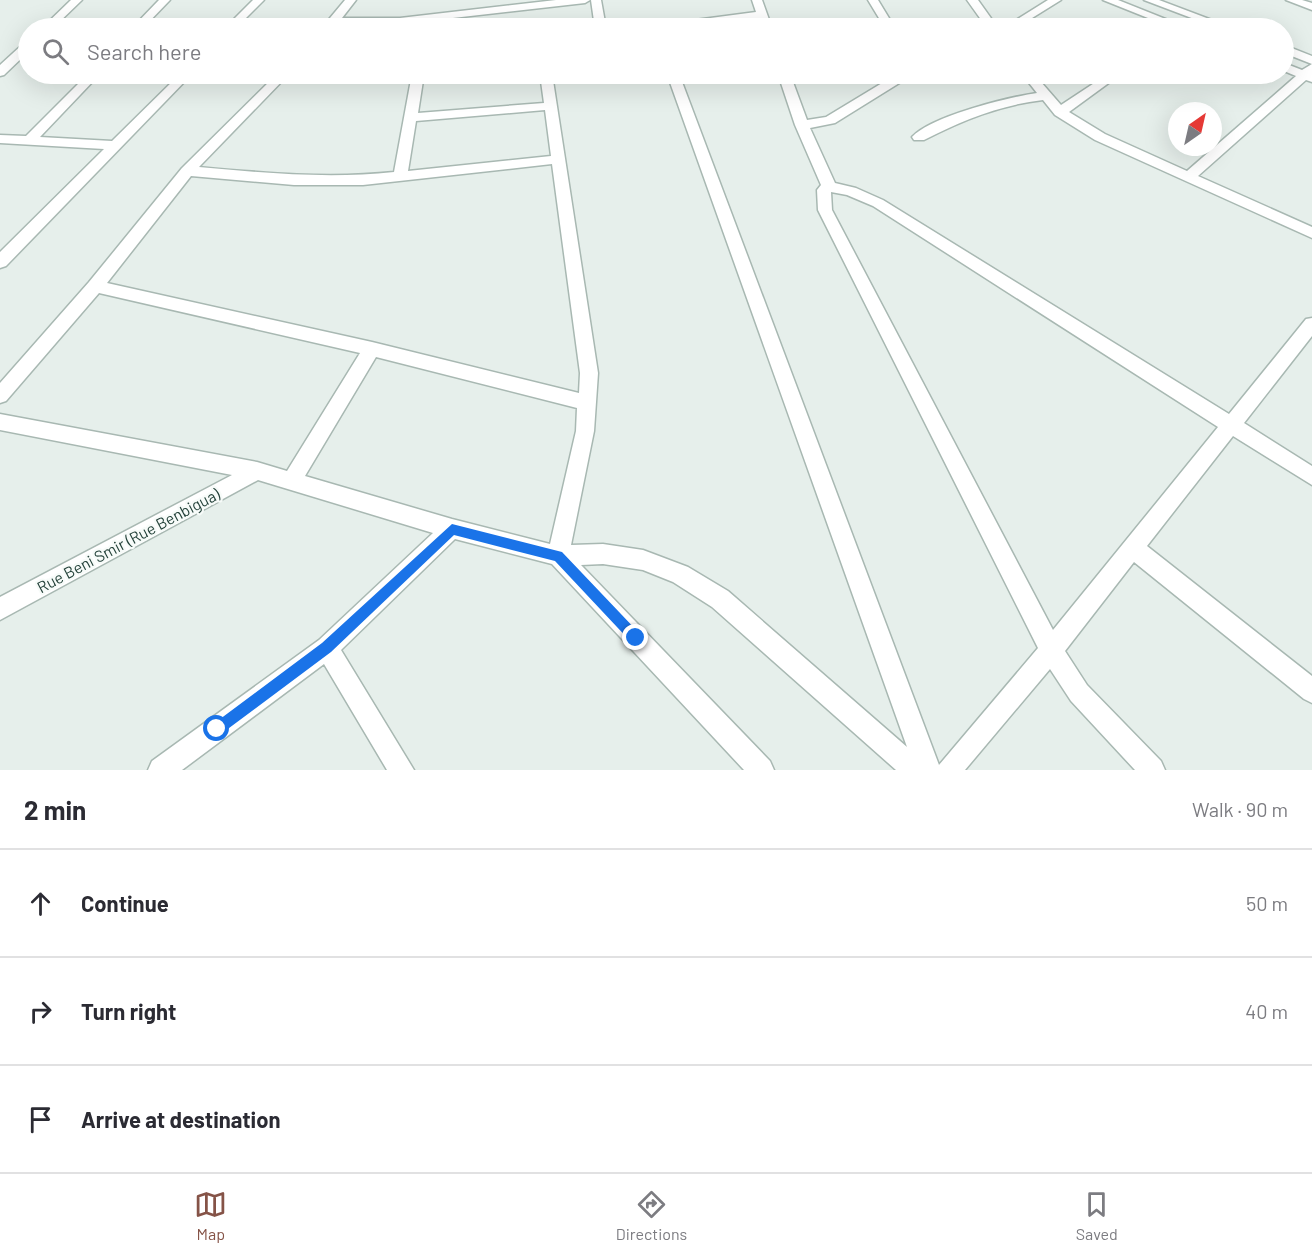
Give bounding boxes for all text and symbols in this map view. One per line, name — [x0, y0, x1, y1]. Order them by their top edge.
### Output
search box — [18, 18, 1294, 84]
icon: search — [39, 35, 72, 68]
text: Search here — [87, 38, 201, 64]
north arrow — [1168, 102, 1222, 156]
street label: Rue Beni Smir (Rue Benbigua) — [33, 483, 223, 596]
route end — [622, 624, 648, 650]
route start — [203, 715, 229, 741]
text: 2 min — [24, 794, 86, 825]
text: Walk · 90 m — [1192, 797, 1288, 821]
icon: ahead — [24, 887, 57, 920]
text: Continue — [81, 890, 169, 916]
text: 50 m — [1246, 891, 1288, 915]
icon: right — [24, 995, 57, 1028]
text: Turn right — [81, 998, 176, 1024]
text: 40 m — [1245, 999, 1288, 1023]
icon: arrive — [24, 1103, 57, 1136]
text: Arrive at destination — [81, 1106, 280, 1132]
tab: Map — [194, 1188, 227, 1243]
tab: Directions — [616, 1188, 687, 1243]
tab: Saved — [1076, 1188, 1118, 1243]

